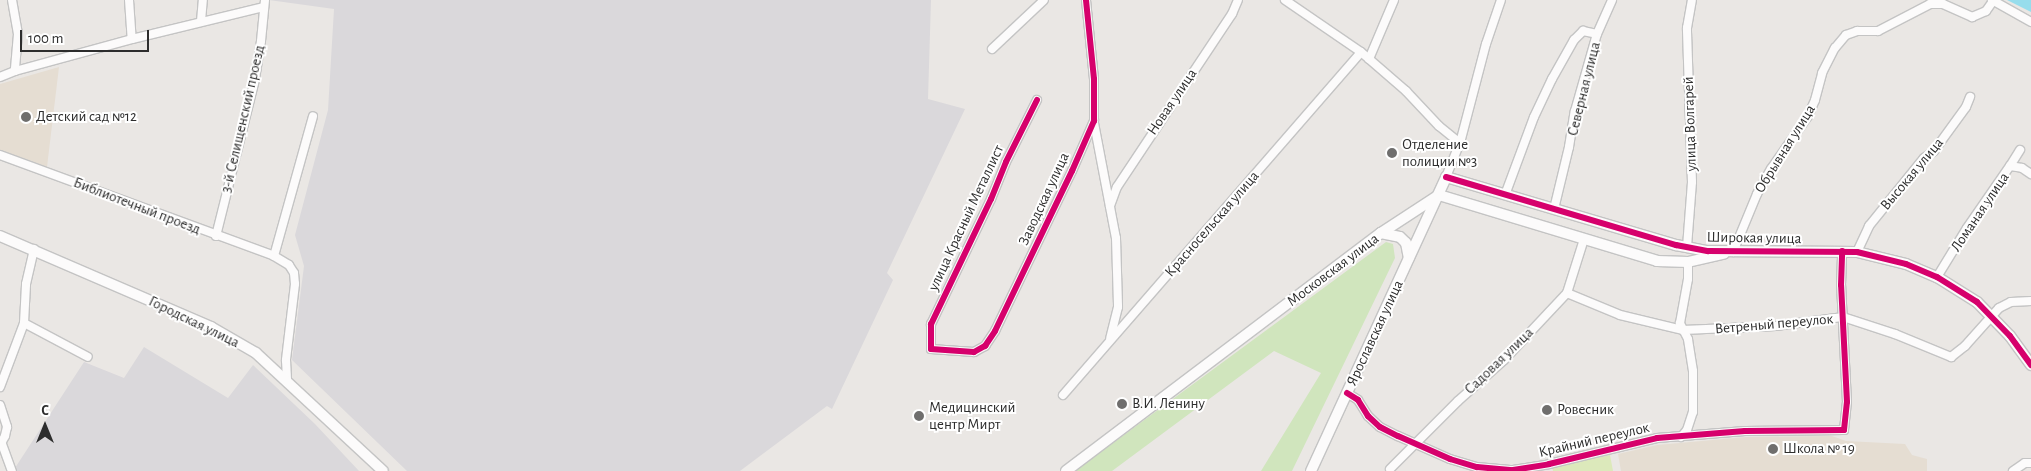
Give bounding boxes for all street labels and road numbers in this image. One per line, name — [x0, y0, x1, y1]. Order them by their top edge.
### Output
street label: Северная улица — [1564, 40, 1604, 138]
street label: 3-й Селищенский проезд — [217, 43, 269, 195]
street label: Новая улица — [1143, 65, 1201, 139]
street label: улица Волгарей — [1679, 76, 1701, 172]
street label: Обрывная улица — [1751, 101, 1819, 197]
street label: Высокая улица — [1876, 134, 1948, 214]
street label: улица Красный Металлист — [924, 142, 1008, 294]
street label: Заводская улица — [1015, 150, 1073, 248]
street label: Красносельская улица — [1161, 167, 1263, 281]
street label: Ломаная улица — [1947, 169, 2013, 255]
street label: Библиотечный проезд — [71, 173, 203, 239]
street label: Широкая улица — [1706, 228, 1802, 248]
street label: Московская улица — [1284, 230, 1382, 310]
street label: Ярославская улица — [1343, 277, 1407, 389]
street label: Городская улица — [146, 292, 242, 352]
street label: Ветреный переулок — [1714, 310, 1834, 338]
street label: Садовая улица — [1461, 324, 1537, 398]
street label: Крайний переулок — [1537, 419, 1651, 461]

